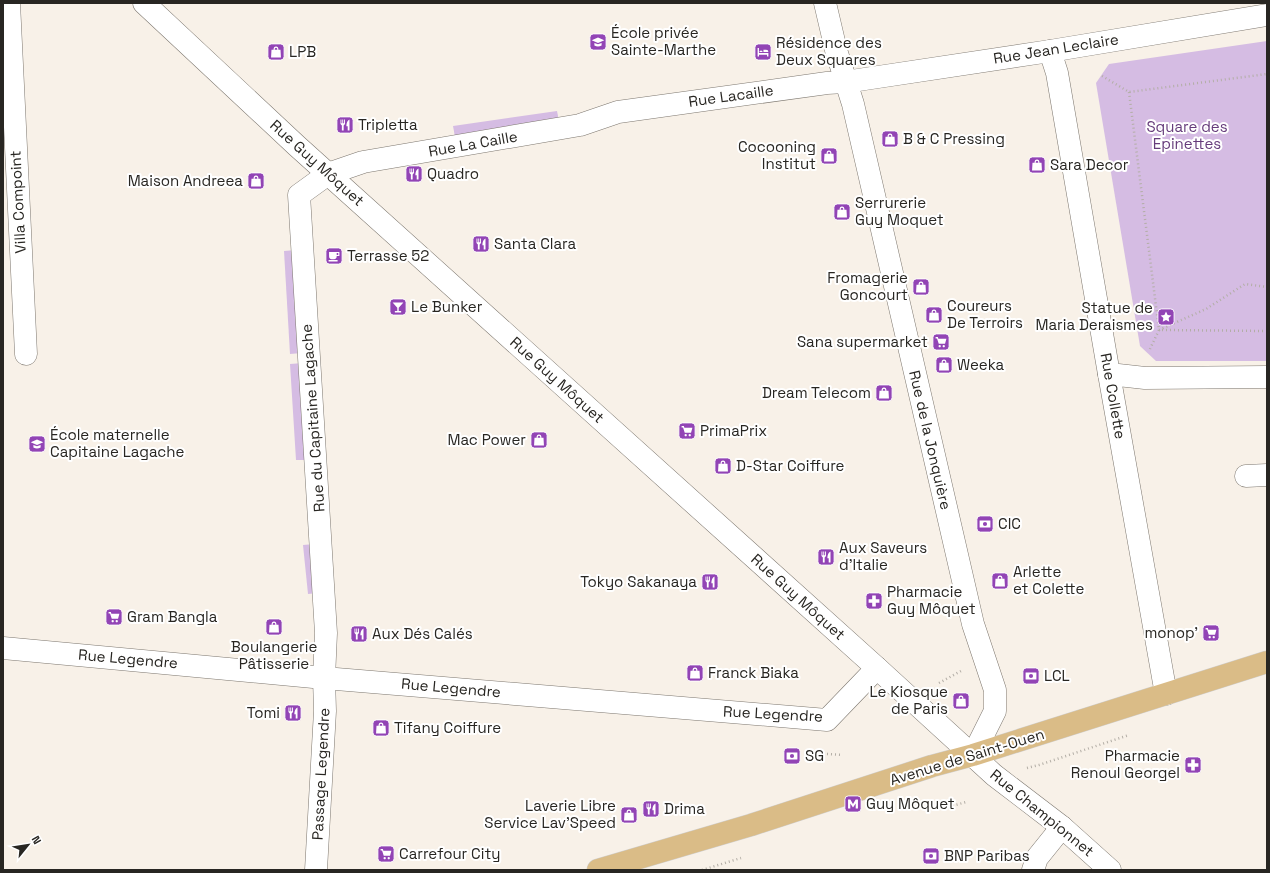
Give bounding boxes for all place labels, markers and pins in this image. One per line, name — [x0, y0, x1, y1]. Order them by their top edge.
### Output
place label: École privée Sainte-Marthe — [611, 23, 716, 59]
school or university icon: École privée Sainte-Marthe — [588, 32, 608, 52]
place label: Résidence des Deux Squares — [776, 33, 882, 69]
shop icon: LPB — [266, 42, 286, 62]
place label: LPB — [289, 42, 316, 61]
hotel icon: Résidence des Deux Squares — [753, 42, 773, 62]
restaurant icon: Tripletta — [335, 115, 355, 135]
place label: Tripletta — [358, 115, 418, 134]
shop icon: B & C Pressing — [880, 129, 900, 149]
place label: B & C Pressing — [903, 129, 1005, 148]
place label: Cocooning Institut — [738, 137, 816, 173]
shop icon: Cocooning Institut — [819, 146, 839, 166]
shop icon: Sara Decor — [1027, 155, 1047, 175]
place label: Sara Decor — [1050, 155, 1129, 174]
restaurant icon: Quadro — [404, 164, 424, 184]
place label: Quadro — [427, 164, 479, 183]
place label: Maison Andreea — [128, 171, 243, 190]
shop icon: Maison Andreea — [246, 171, 266, 191]
place label: Serrurerie Guy Moquet — [855, 193, 944, 229]
shop icon: Serrurerie Guy Moquet — [832, 202, 852, 222]
restaurant icon: Santa Clara — [471, 234, 491, 254]
place label: Santa Clara — [494, 234, 576, 253]
cafe icon: Terrasse 52 — [324, 246, 344, 266]
place label: Terrasse 52 — [347, 246, 429, 265]
place label: Fromagerie Goncourt — [827, 268, 908, 304]
shop icon: Fromagerie Goncourt — [911, 277, 931, 297]
place label: Coureurs De Terroirs — [947, 296, 1023, 332]
bar icon: Le Bunker — [388, 297, 408, 317]
place label: Le Bunker — [411, 297, 483, 316]
place label: Statue de Maria Deraismes — [1035, 298, 1153, 334]
shop icon: Coureurs De Terroirs — [924, 305, 944, 325]
place icon: Statue de Maria Deraismes — [1156, 307, 1176, 327]
place label: Sana supermarket — [797, 332, 928, 351]
supermarket icon: Sana supermarket — [931, 332, 951, 352]
shop icon: Weeka — [934, 355, 954, 375]
place label: Weeka — [957, 355, 1005, 374]
place label: Dream Telecom — [762, 383, 871, 402]
shop icon: Dream Telecom — [874, 383, 894, 403]
supermarket icon: PrimaPrix — [677, 421, 697, 441]
place label: PrimaPrix — [700, 421, 767, 440]
place label: École maternelle Capitaine Lagache — [50, 425, 185, 461]
place label: Mac Power — [447, 430, 526, 449]
shop icon: Mac Power — [529, 430, 549, 450]
school or university icon: École maternelle Capitaine Lagache — [27, 434, 47, 454]
shop icon: D-Star Coiffure — [713, 456, 733, 476]
place label: D-Star Coiffure — [736, 456, 845, 475]
bank icon: CIC — [975, 514, 995, 534]
place label: CIC — [998, 514, 1021, 533]
place label: Aux Saveurs d'Italie — [839, 538, 927, 574]
restaurant icon: Aux Saveurs d'Italie — [816, 547, 836, 567]
place label: Arlette et Colette — [1013, 562, 1085, 598]
shop icon: Arlette et Colette — [990, 571, 1010, 591]
place label: Tokyo Sakanaya — [580, 572, 697, 591]
restaurant icon: Tokyo Sakanaya — [700, 572, 720, 592]
place label: Pharmacie Guy Môquet — [887, 582, 976, 618]
pharmacy icon: Pharmacie Guy Môquet — [864, 591, 884, 611]
supermarket icon: Gram Bangla — [104, 607, 124, 627]
place label: Gram Bangla — [127, 607, 218, 626]
shop icon: Boulangerie Pâtisserie — [264, 617, 284, 637]
place label: monop' — [1144, 623, 1198, 642]
supermarket icon: monop' — [1201, 623, 1221, 643]
restaurant icon: Aux Dés Calés — [349, 624, 369, 644]
place label: Aux Dés Calés — [372, 624, 473, 643]
place label: Boulangerie Pâtisserie — [231, 637, 317, 673]
shop icon: Franck Biaka — [685, 663, 705, 683]
place label: Franck Biaka — [708, 663, 799, 682]
bank icon: LCL — [1021, 666, 1041, 686]
place label: LCL — [1044, 666, 1070, 685]
place label: Le Kiosque de Paris — [869, 682, 948, 718]
shop icon: Le Kiosque de Paris — [951, 691, 971, 711]
place label: Tomi — [247, 703, 280, 722]
restaurant icon: Tomi — [283, 703, 303, 723]
shop icon: Tifany Coiffure — [371, 718, 391, 738]
place label: Tifany Coiffure — [394, 718, 501, 737]
bank icon: SG — [782, 746, 802, 766]
place label: SG — [805, 746, 824, 765]
place label: Pharmacie Renoul Georgel — [1071, 746, 1180, 782]
pharmacy icon: Pharmacie Renoul Georgel — [1183, 755, 1203, 775]
metro station icon: Guy Môquet — [843, 794, 863, 814]
place label: Guy Môquet — [866, 794, 955, 813]
place label: Laverie Libre Service Lav'Speed — [484, 796, 616, 832]
restaurant icon: Drima — [641, 799, 661, 819]
place label: Drima — [664, 799, 705, 818]
shop icon: Laverie Libre Service Lav'Speed — [619, 805, 639, 825]
supermarket icon: Carrefour City — [376, 844, 396, 864]
place label: Carrefour City — [399, 844, 501, 863]
bank icon: BNP Paribas — [921, 846, 941, 866]
place label: BNP Paribas — [944, 846, 1030, 865]

